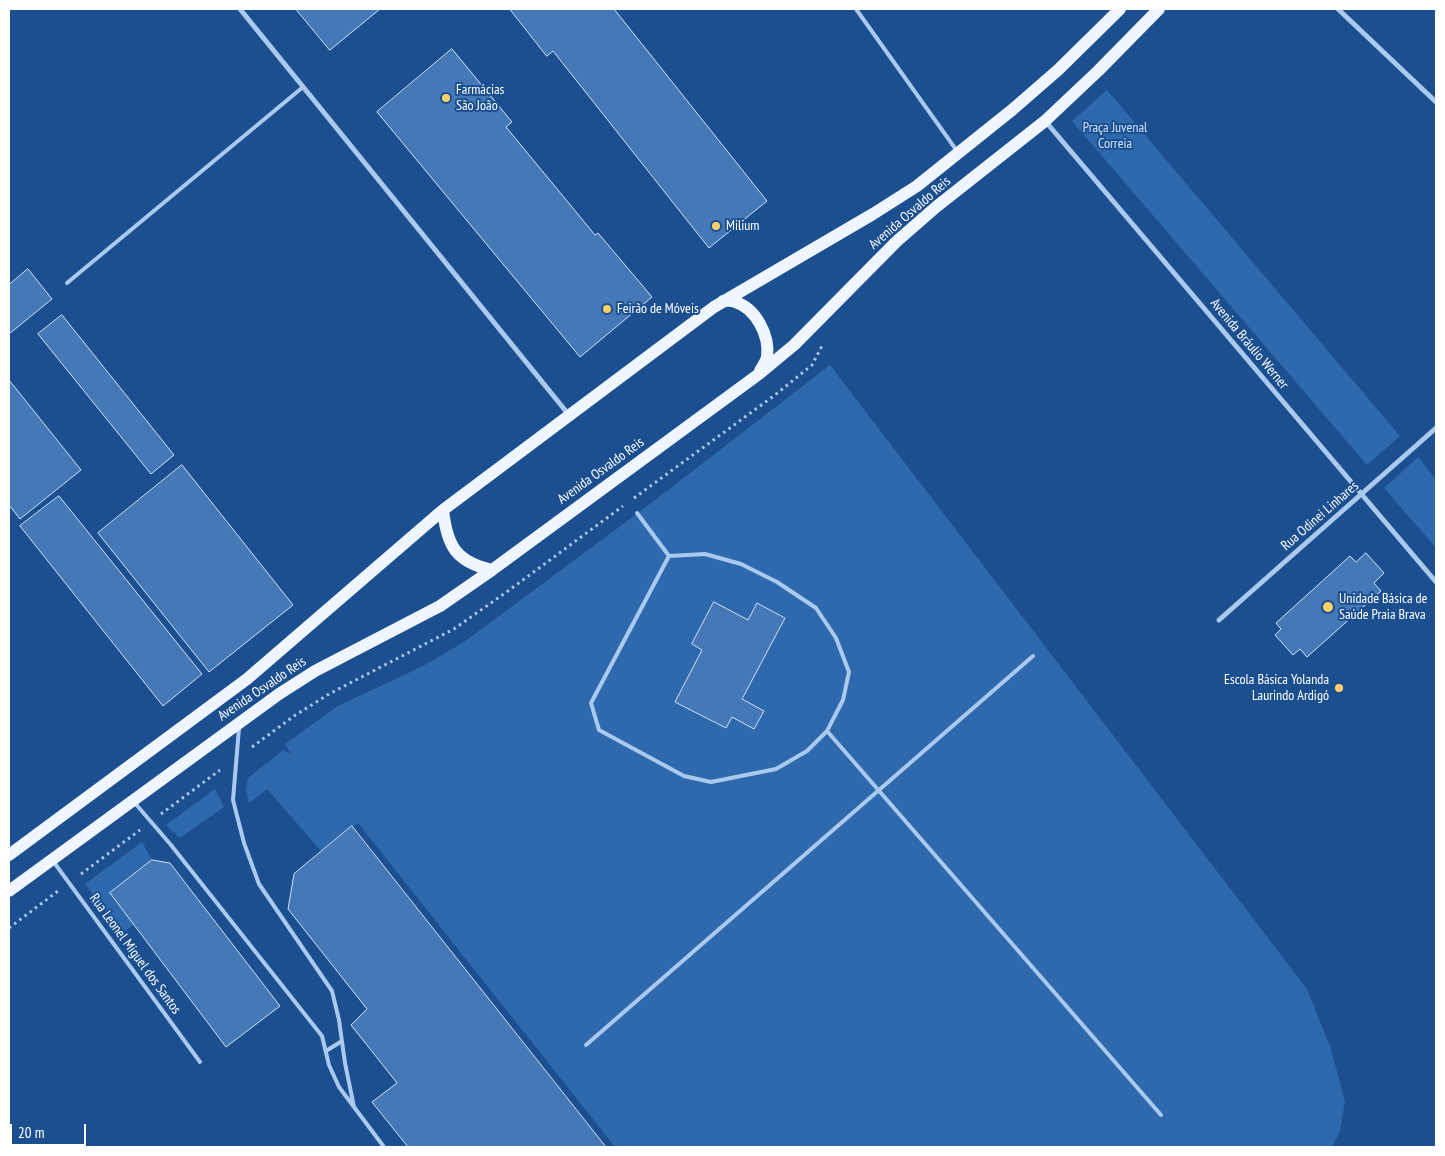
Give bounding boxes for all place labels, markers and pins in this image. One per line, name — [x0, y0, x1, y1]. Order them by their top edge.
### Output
place label: Farmácias São João — [456, 82, 504, 114]
marker: Farmácias São João — [440, 92, 452, 104]
place label: Milium — [726, 218, 759, 234]
marker: Milium — [710, 220, 722, 232]
place label: Feirão de Móveis — [617, 301, 699, 317]
marker: Feirão de Móveis — [601, 303, 613, 315]
place label: Unidade Básica de Saúde Praia Brava — [1339, 591, 1427, 624]
marker: Unidade Básica de Saúde Praia Brava — [1321, 600, 1335, 614]
place label: Escola Básica Yolanda Laurindo Ardigó — [1224, 672, 1329, 704]
marker: Escola Básica Yolanda Laurindo Ardigó — [1333, 682, 1345, 694]

